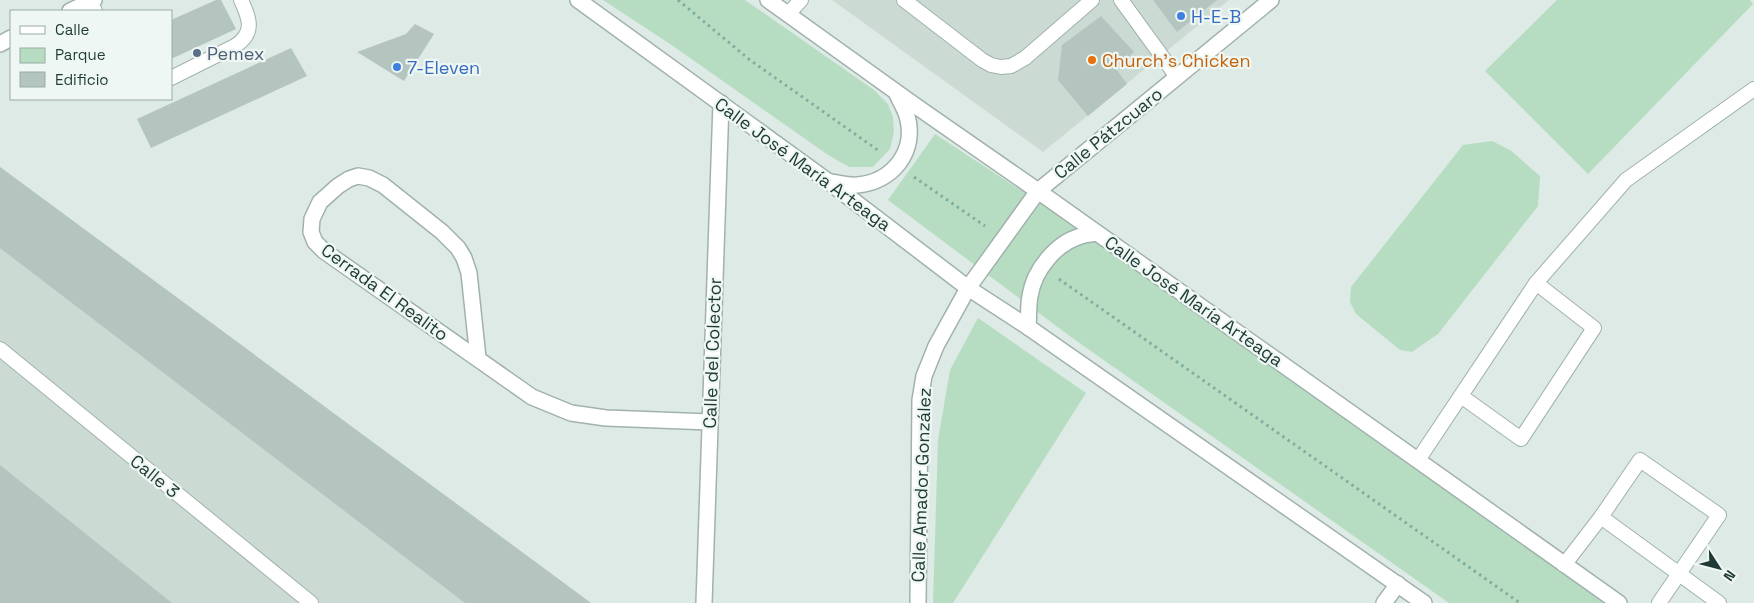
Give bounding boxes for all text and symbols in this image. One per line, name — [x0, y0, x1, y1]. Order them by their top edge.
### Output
place label: H-E-B — [1191, 5, 1241, 28]
legend — [10, 10, 172, 100]
marker: H-E-B — [1175, 10, 1187, 22]
text: Calle — [55, 20, 90, 39]
place label: Pemex — [207, 42, 264, 65]
text: Parque — [55, 45, 106, 64]
marker: Pemex — [191, 47, 203, 59]
place label: Church's Chicken — [1102, 49, 1250, 72]
marker: Church's Chicken — [1086, 54, 1098, 66]
place label: 7-Eleven — [407, 56, 480, 79]
marker: 7-Eleven — [391, 61, 403, 73]
text: Edificio — [55, 70, 109, 89]
street label: Calle Pátzcuaro — [1049, 82, 1167, 184]
street label: Calle José María Arteaga — [710, 92, 896, 236]
street label: Calle José María Arteaga — [1100, 231, 1288, 371]
street label: Cerrada El Realito — [317, 238, 453, 346]
street label: Calle del Colector — [698, 277, 726, 429]
street label: Calle Amador González — [906, 387, 936, 583]
street label: Calle 3 — [126, 449, 184, 503]
north arrow — [1694, 543, 1744, 593]
text: N — [1719, 567, 1740, 585]

